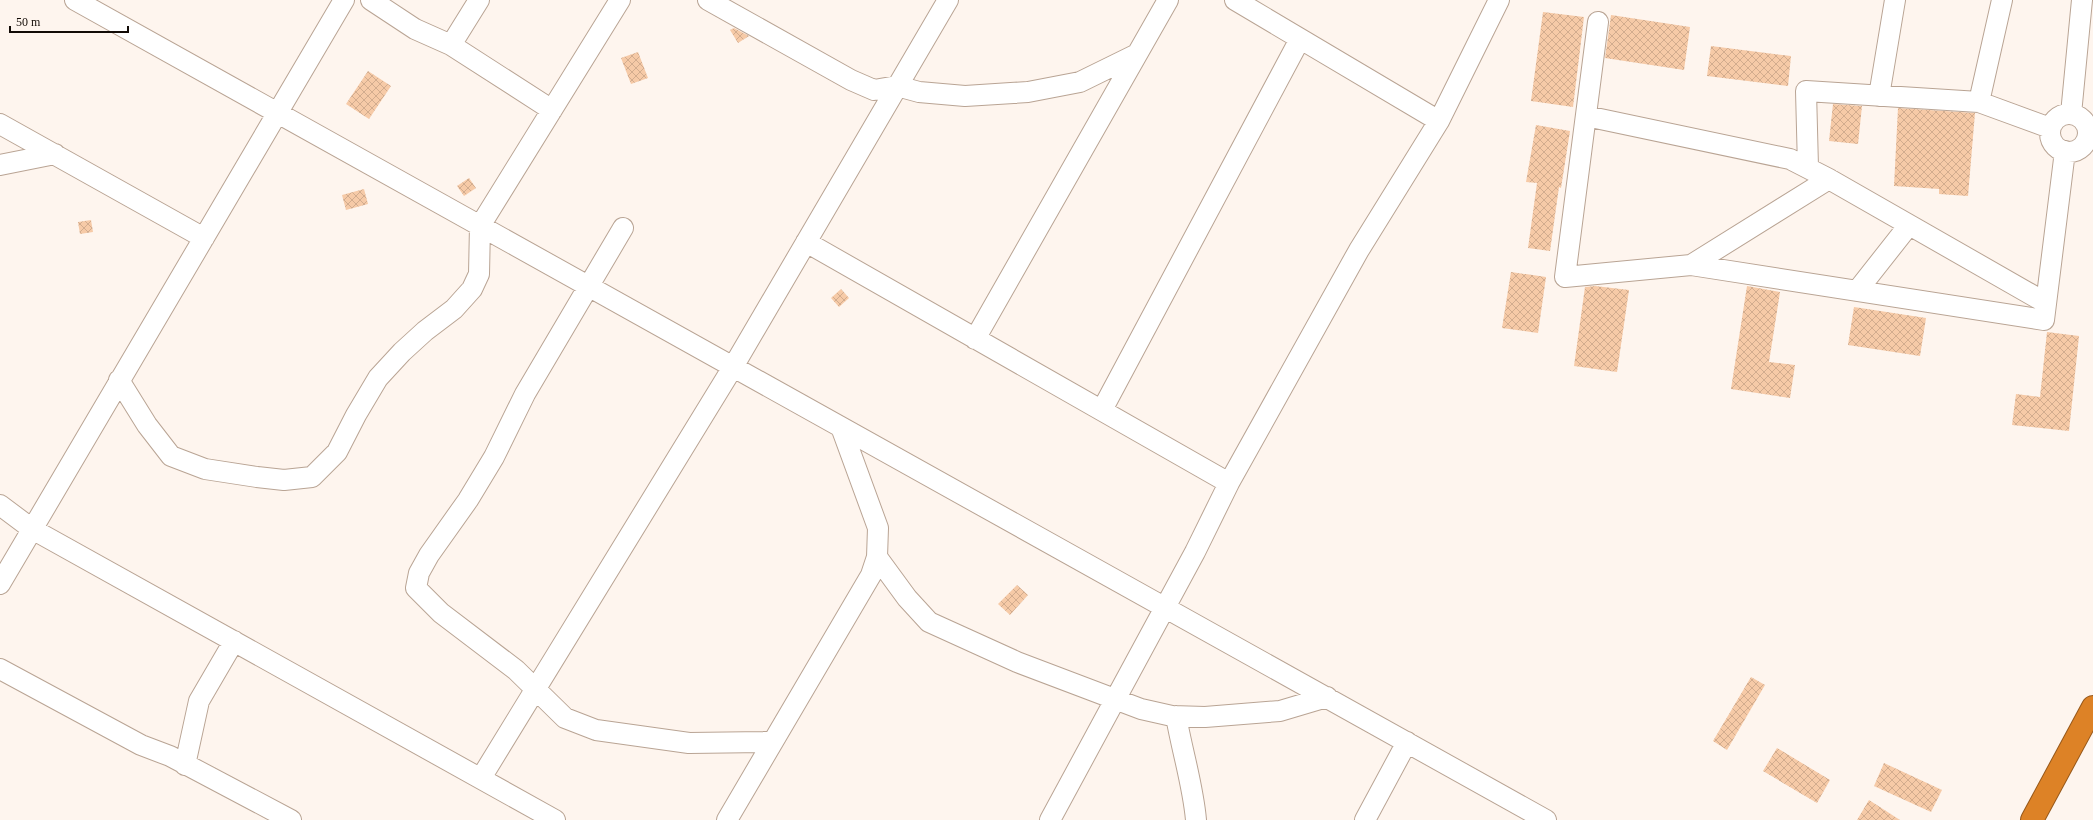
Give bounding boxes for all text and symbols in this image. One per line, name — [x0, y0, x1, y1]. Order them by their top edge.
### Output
scale bar — [10, 8, 128, 34]
text: 50 m — [16, 15, 41, 29]

